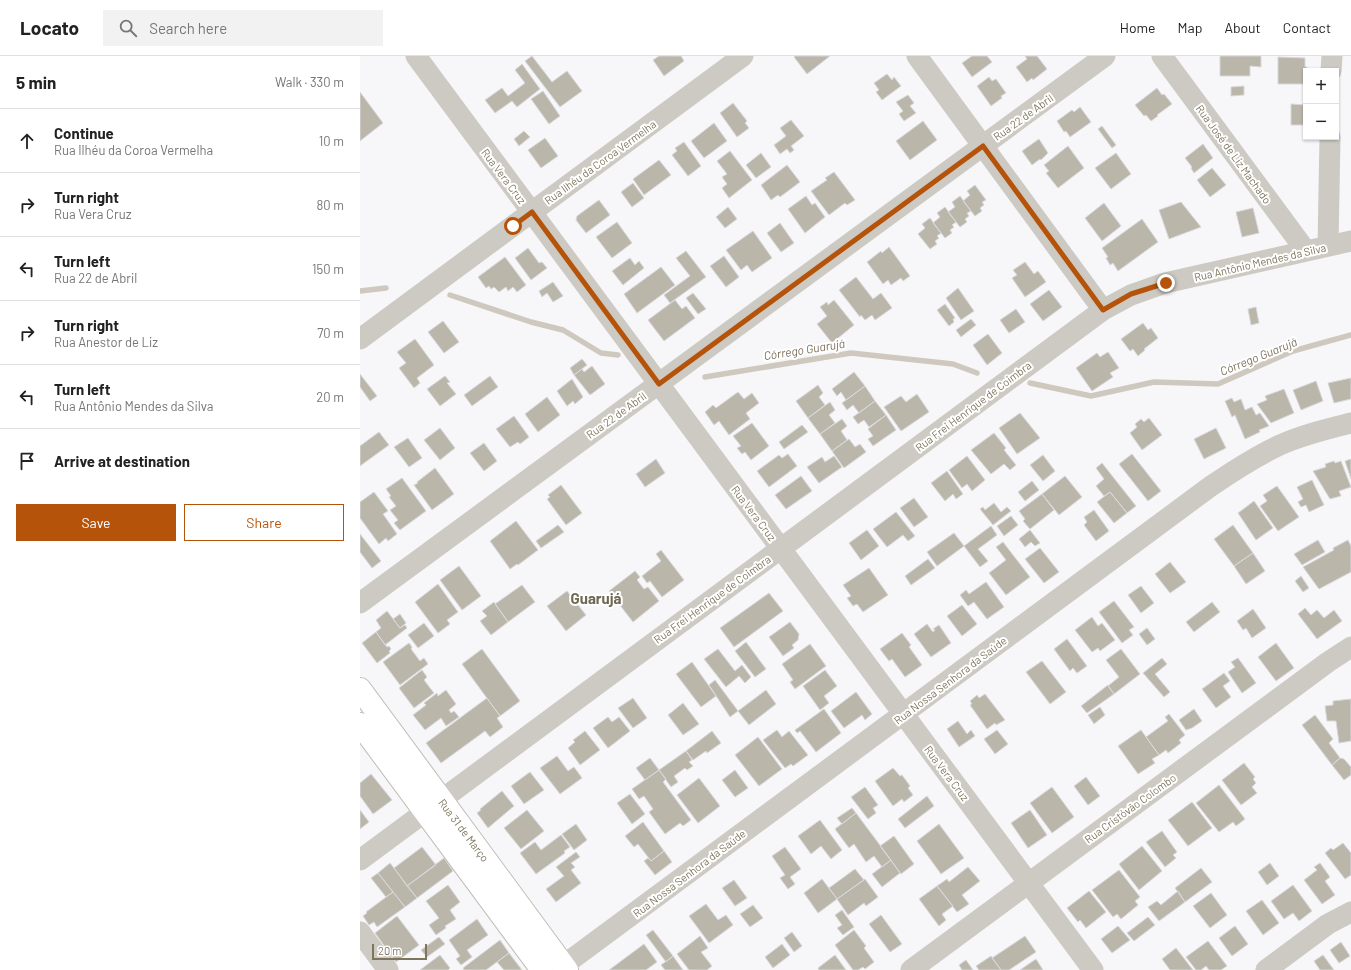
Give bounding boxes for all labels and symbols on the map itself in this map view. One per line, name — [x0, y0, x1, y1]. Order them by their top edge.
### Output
street label: Rua 22 de Abril — [991, 91, 1055, 143]
street label: Rua José de Liz Machado — [1194, 102, 1274, 206]
street label: Rua Ilhéu da Coroa Vermelha — [542, 117, 658, 207]
street label: Rua Vera Cruz — [479, 146, 529, 206]
route start — [504, 217, 522, 235]
street label: Rua Antônio Mendes da Silva — [1193, 240, 1327, 284]
route end — [1157, 274, 1175, 292]
water label: Córrego Guarujá — [1217, 334, 1299, 378]
water label: Córrego Guarujá — [762, 336, 846, 362]
street label: Rua Frei Henrique de Coimbra — [913, 358, 1033, 454]
street label: Rua 22 de Abril — [584, 389, 648, 441]
street label: Rua Vera Cruz — [729, 483, 779, 543]
street label: Rua Frei Henrique de Coimbra — [651, 552, 773, 646]
district label: Guarujá — [571, 589, 622, 607]
street label: Rua Nossa Senhora da Saúde — [891, 633, 1009, 727]
street label: Rua Vera Cruz — [922, 743, 972, 803]
street label: Rua Cristóvão Colombo — [1082, 770, 1178, 846]
street label: Rua 31 de Março — [436, 796, 492, 864]
street label: Rua Nossa Senhora da Saúde — [630, 826, 748, 920]
scale bar — [372, 942, 427, 961]

